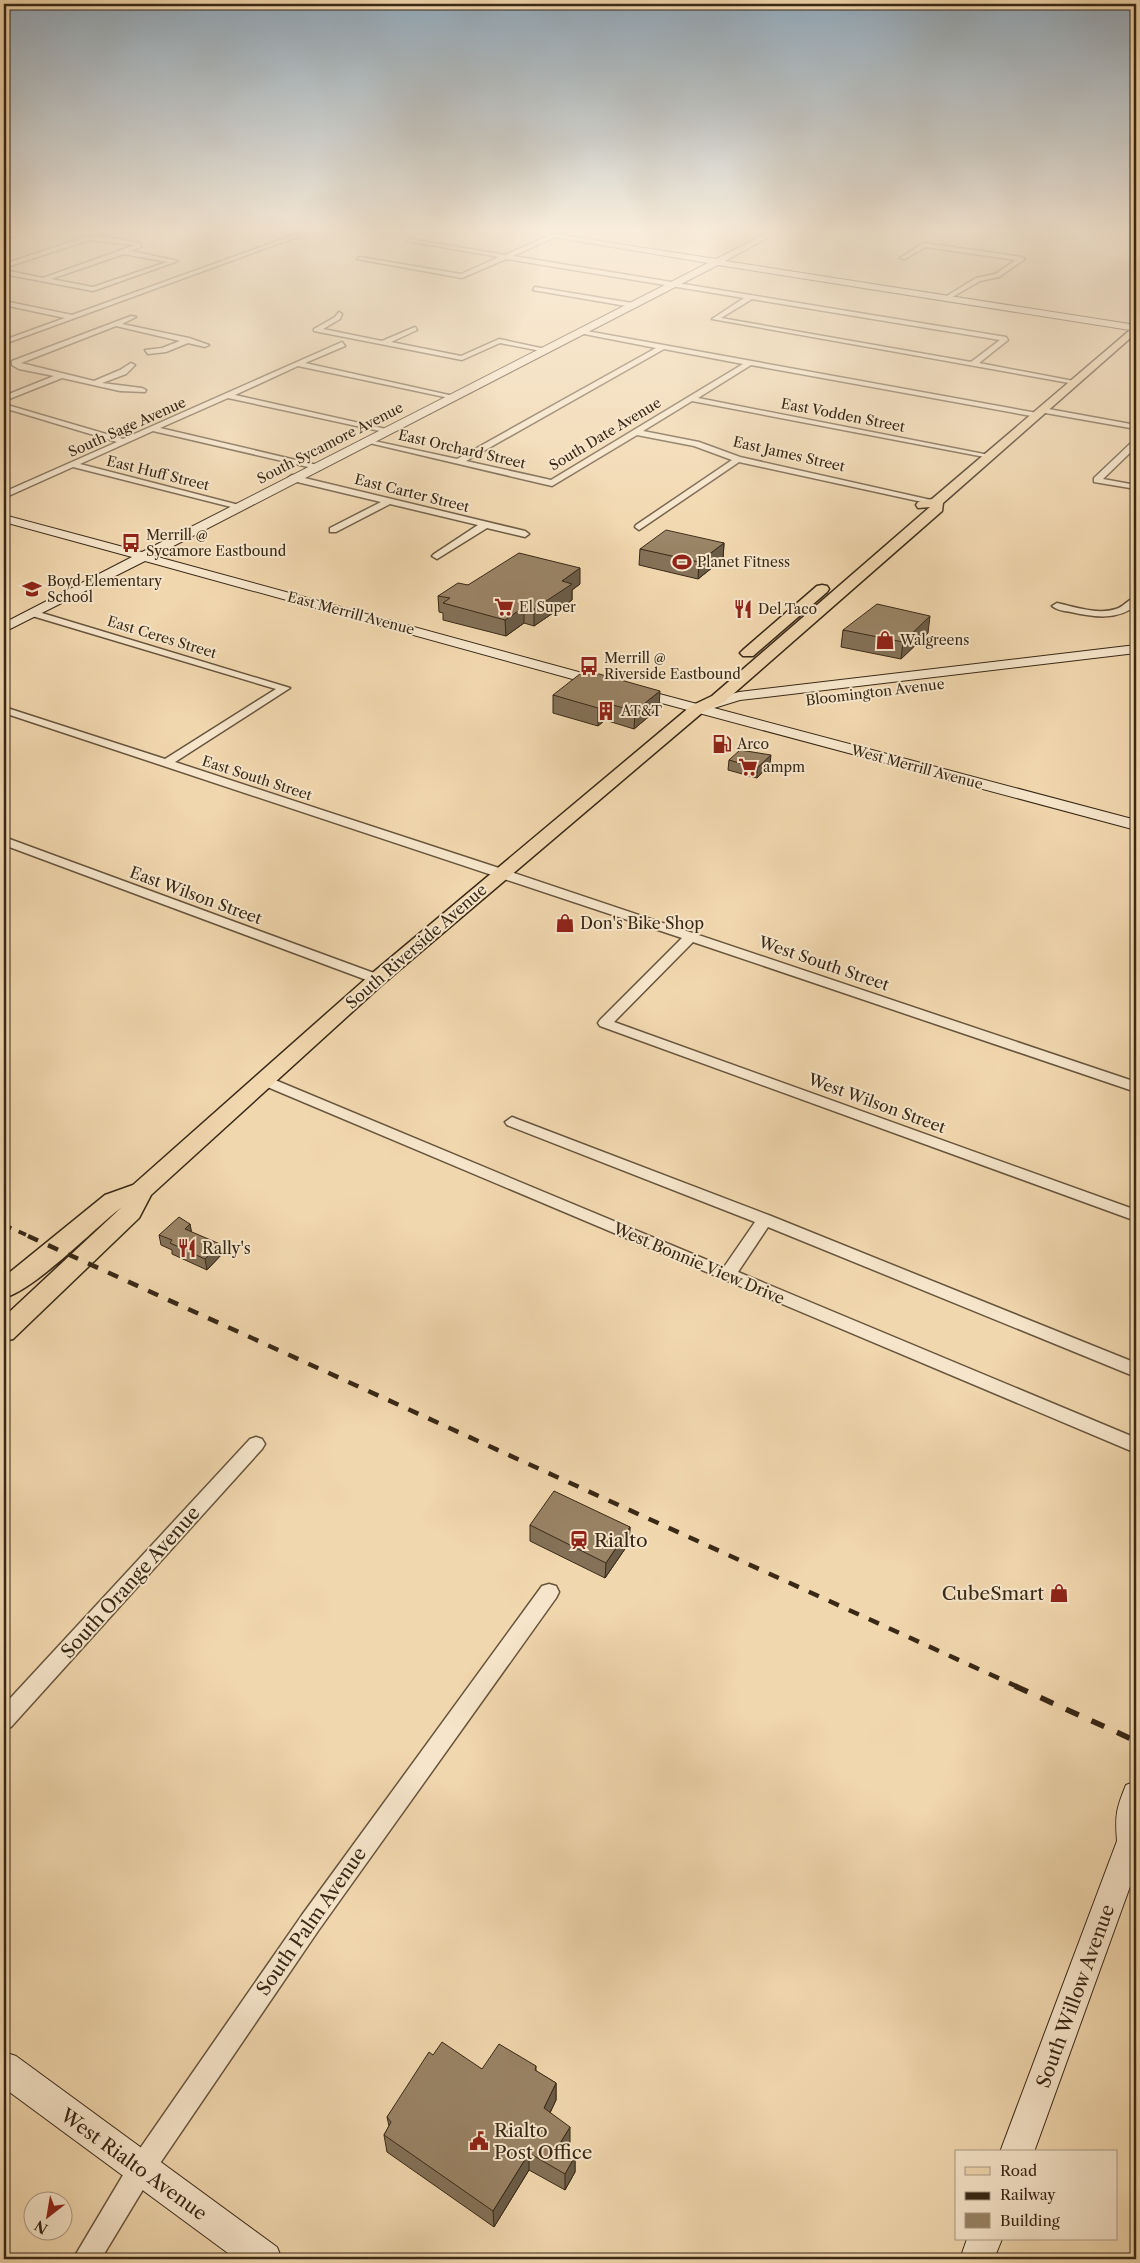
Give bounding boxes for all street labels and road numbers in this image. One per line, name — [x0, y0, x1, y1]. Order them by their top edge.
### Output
street label: South Sage Avenue — [65, 393, 189, 461]
street label: South Date Avenue — [546, 393, 664, 475]
street label: East Vodden Street — [780, 394, 906, 436]
street label: South Sycamore Avenue — [254, 398, 406, 488]
street label: East Orchard Street — [397, 426, 528, 472]
street label: East James Street — [731, 432, 847, 476]
street label: East Huff Street — [105, 452, 211, 494]
street label: East Carter Street — [353, 470, 471, 516]
street label: East Merrill Avenue — [286, 587, 417, 639]
street label: East Ceres Street — [105, 612, 219, 662]
street label: Bloomington Avenue — [805, 675, 946, 709]
street label: West Merrill Avenue — [848, 740, 985, 793]
street label: East South Street — [200, 752, 314, 804]
street label: East Wilson Street — [127, 862, 265, 928]
street label: South Riverside Avenue — [341, 879, 491, 1013]
street label: West South Street — [755, 931, 892, 995]
street label: West Wilson Street — [805, 1068, 949, 1137]
street label: West Bonnie View Drive — [609, 1217, 788, 1308]
street label: South Orange Avenue — [56, 1502, 205, 1663]
street label: South Palm Avenue — [252, 1843, 371, 2000]
street label: South Willow Avenue — [1032, 1901, 1119, 2091]
street label: West Rialto Avenue — [55, 2103, 211, 2225]

